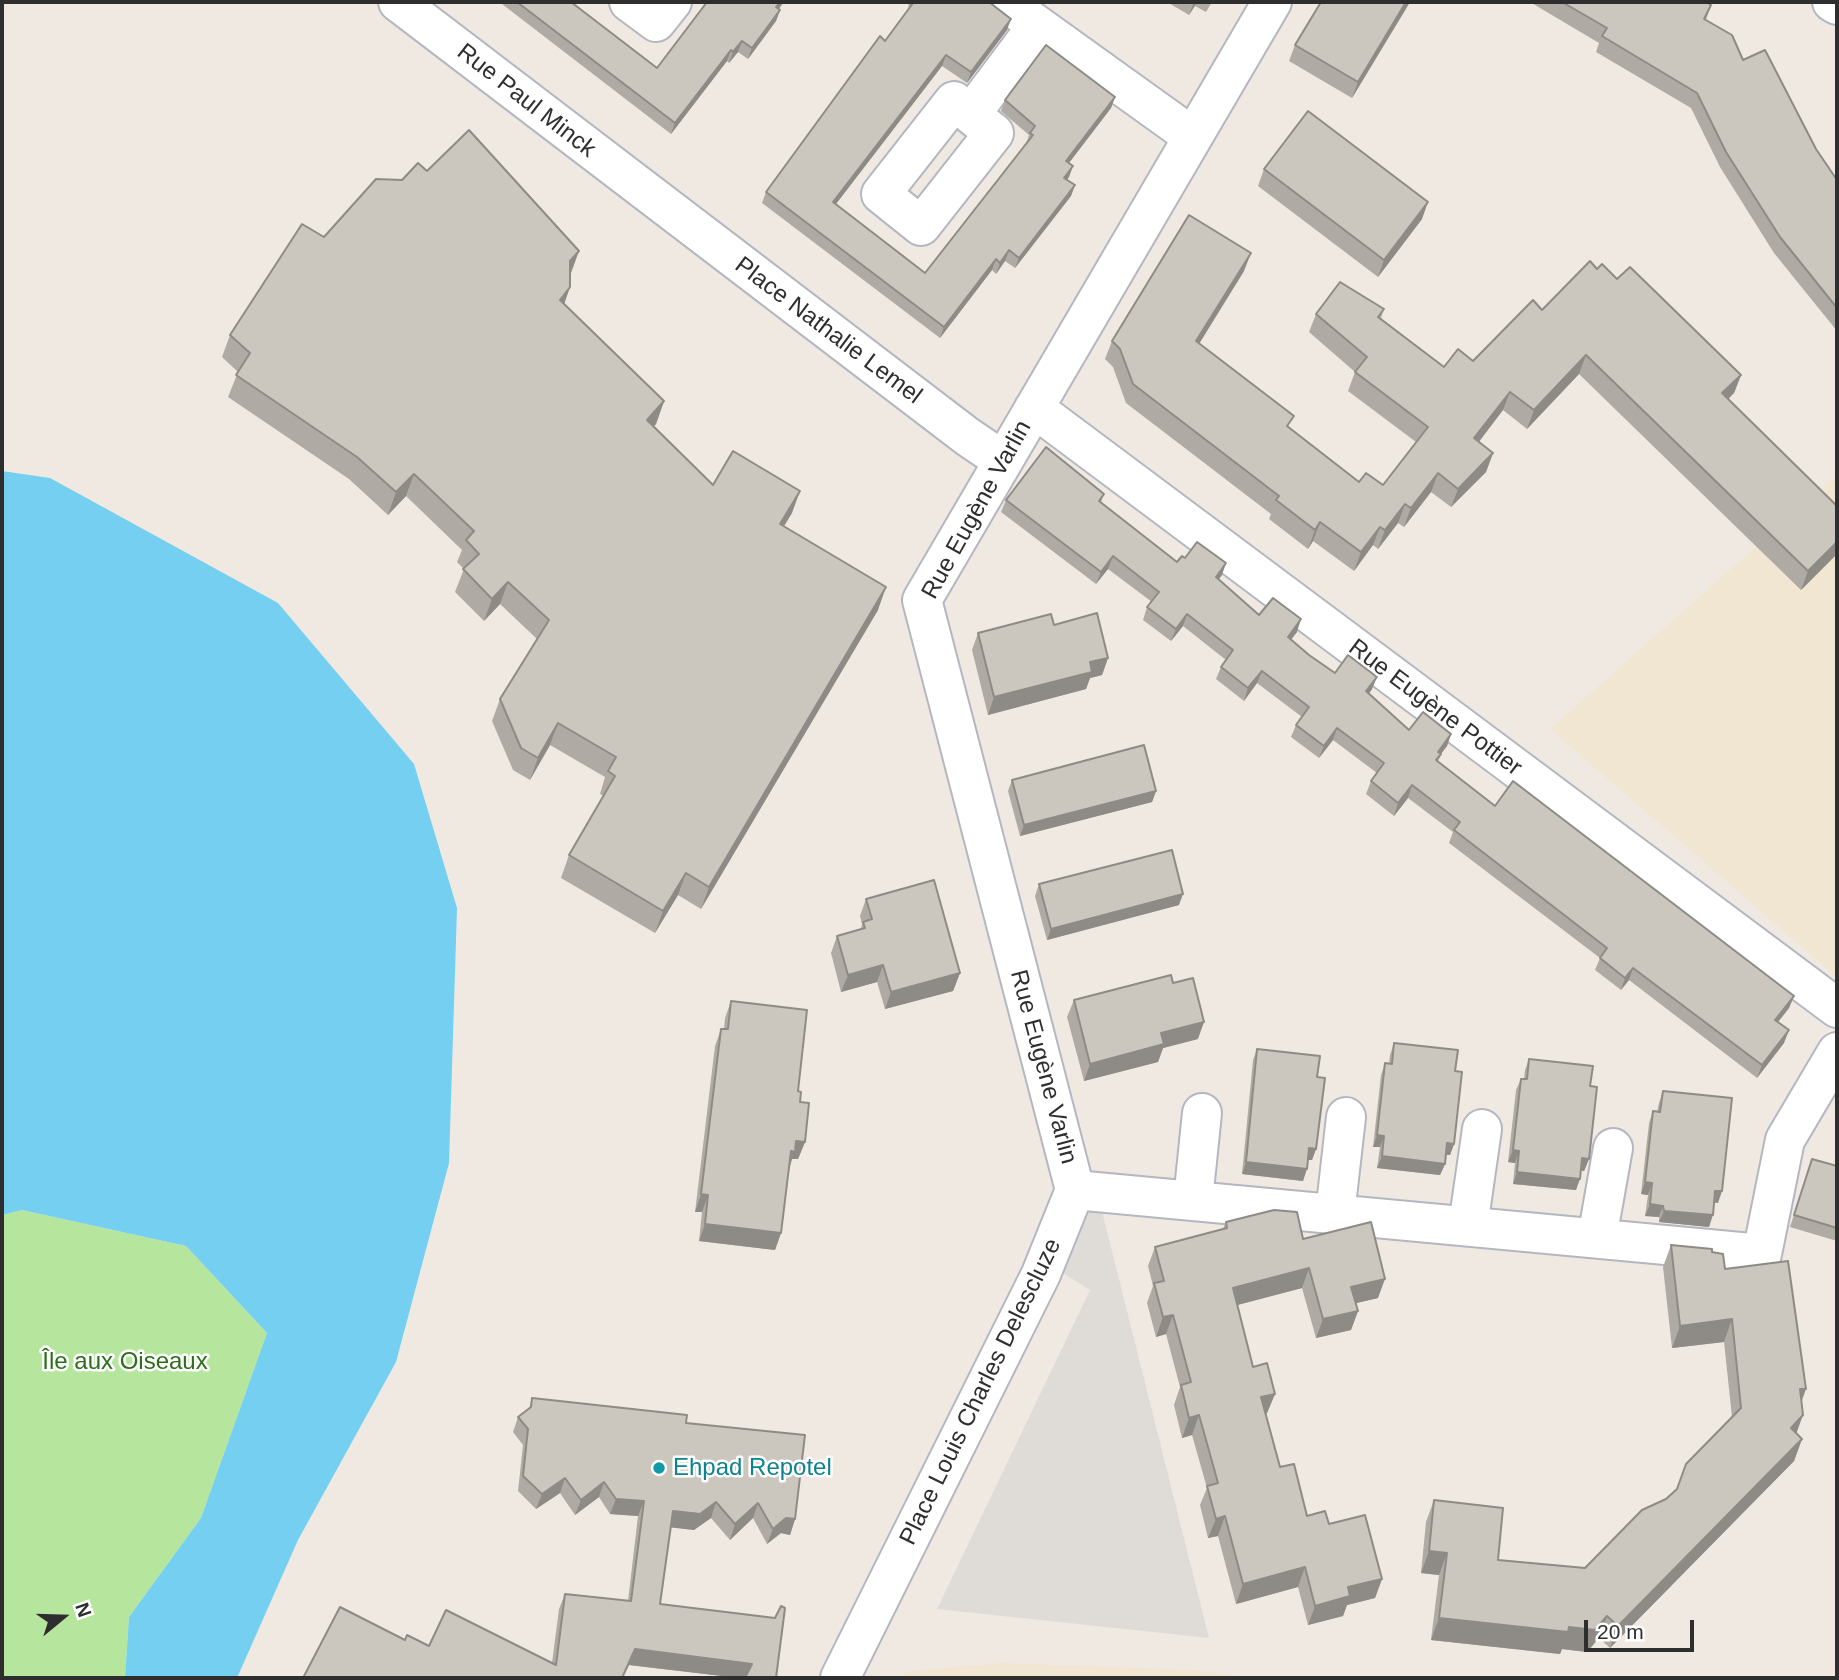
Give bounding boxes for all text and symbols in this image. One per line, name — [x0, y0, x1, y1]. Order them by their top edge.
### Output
street label: Rue Paul Minck — [451, 38, 601, 164]
street label: Place Nathalie Lemel — [729, 251, 927, 411]
street label: Rue Eugène Varlin — [916, 416, 1038, 604]
street label: Rue Eugène Pottier — [1343, 633, 1527, 783]
street label: Rue Eugène Varlin — [1003, 967, 1083, 1167]
street label: Place Louis Charles Delescluze — [894, 1234, 1068, 1550]
park label: Île aux Oiseaux — [42, 1348, 208, 1376]
place label: Ehpad Repotel — [673, 1454, 832, 1482]
marker: Ehpad Repotel — [651, 1460, 667, 1476]
north arrow — [28, 1582, 98, 1652]
text: N — [71, 1600, 95, 1620]
scale bar — [1587, 1606, 1697, 1650]
text: 20 m — [1597, 1620, 1644, 1643]

